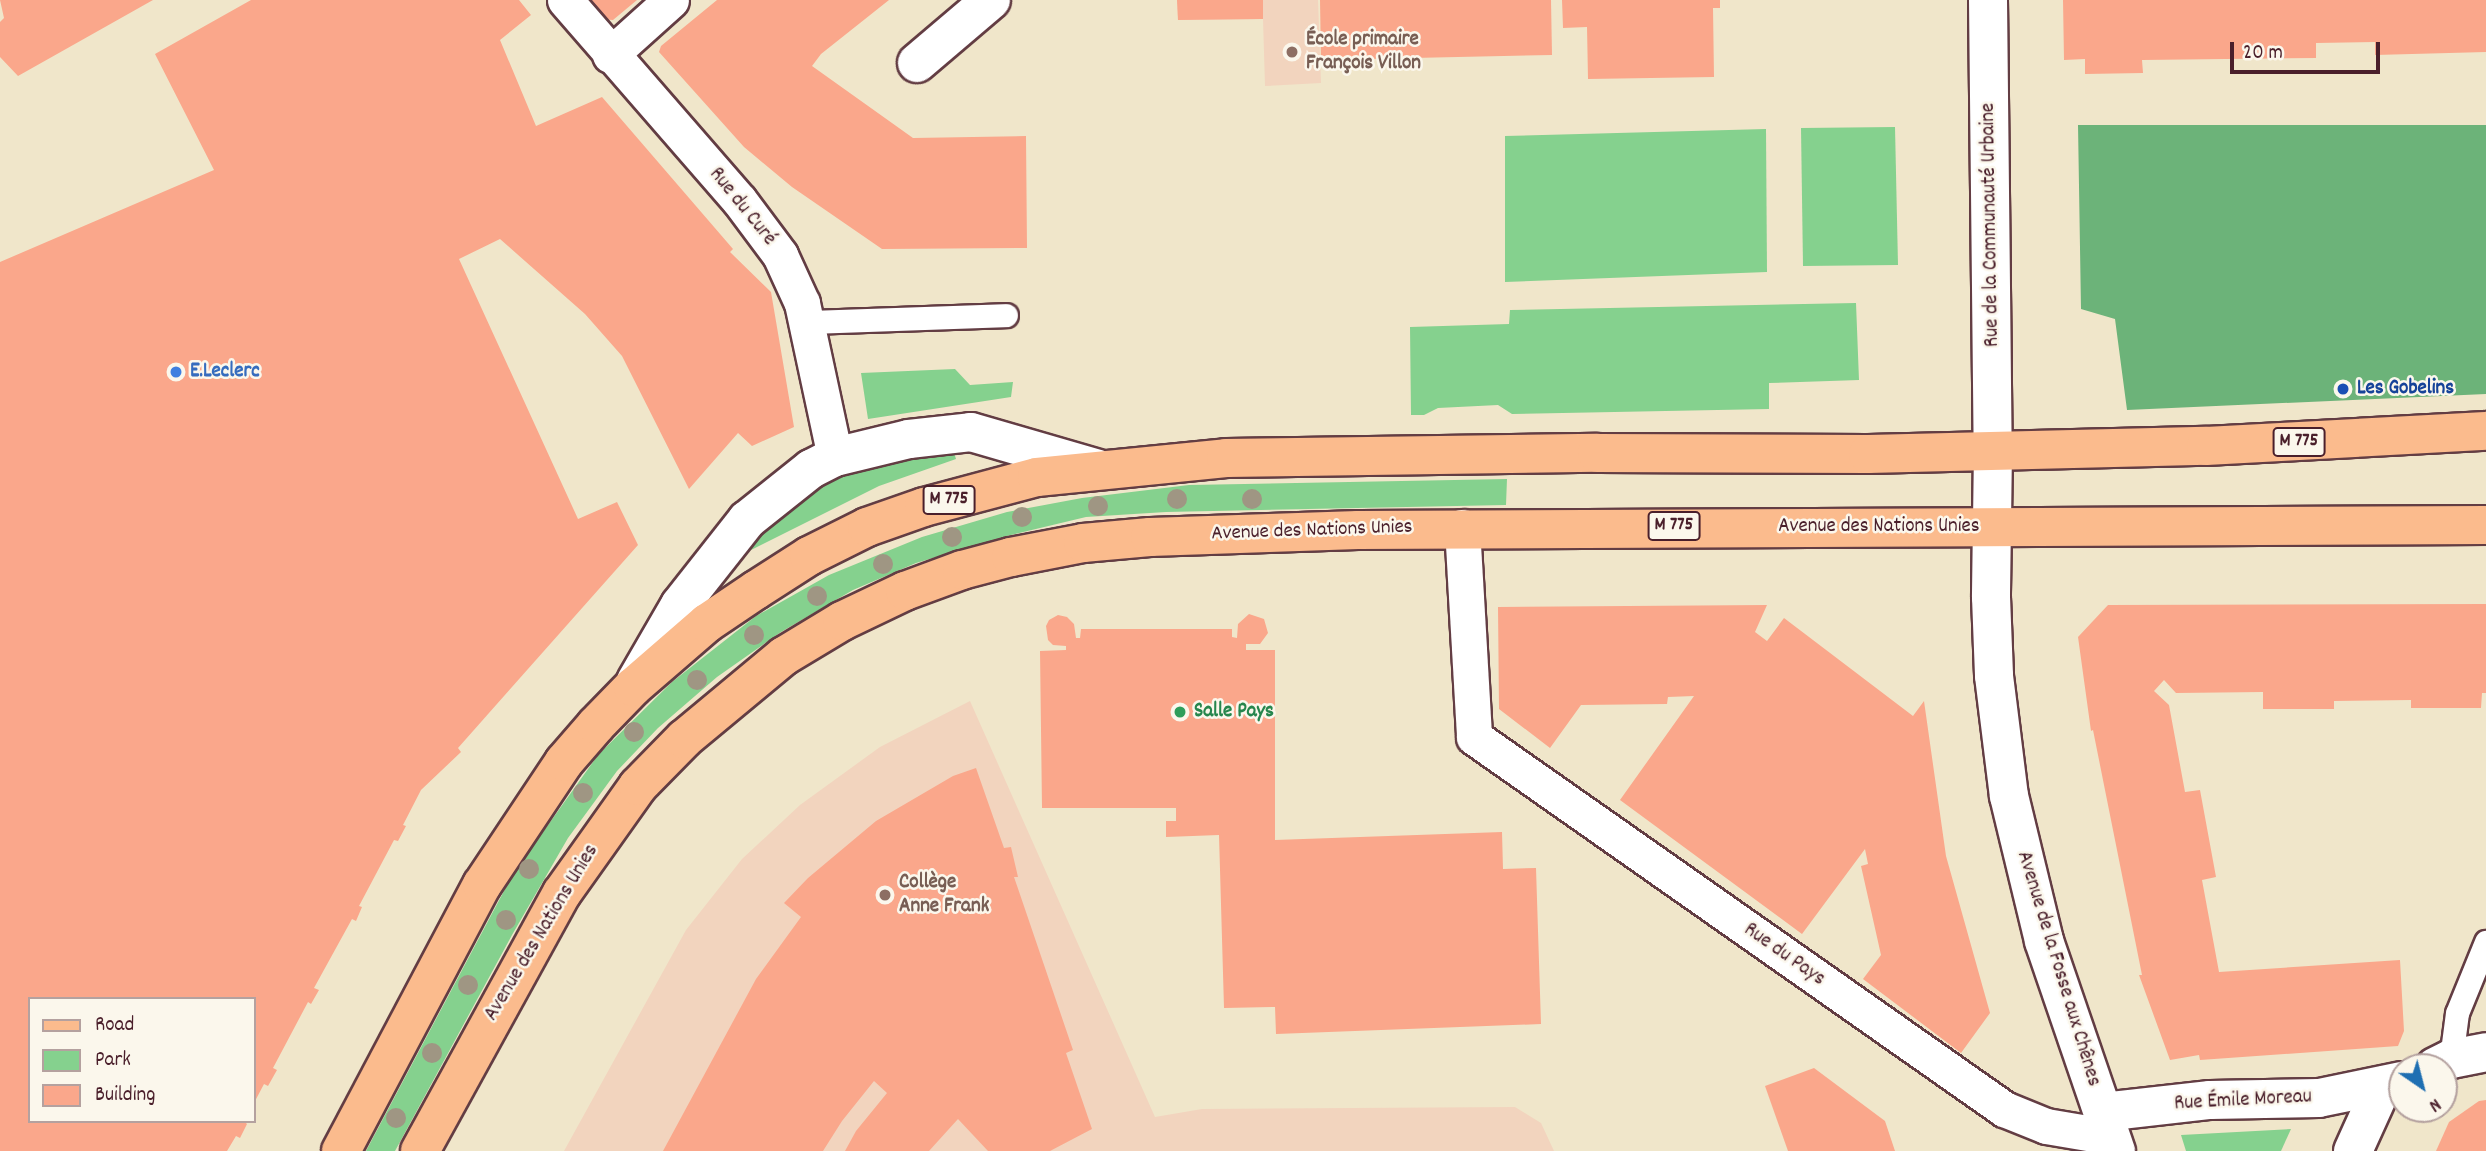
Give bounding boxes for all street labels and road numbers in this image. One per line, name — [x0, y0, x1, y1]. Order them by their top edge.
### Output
street label: Rue de la Communauté Urbaine — [1976, 103, 2006, 347]
street label: Rue du Curé — [703, 163, 781, 251]
road number: M 775 — [2271, 426, 2327, 458]
road number: M 775 — [921, 485, 977, 516]
road number: M 775 — [1646, 510, 1702, 541]
street label: Avenue des Nations Unies — [1778, 514, 1980, 540]
street label: Avenue des Nations Unies — [1211, 515, 1413, 547]
street label: Avenue des Nations Unies — [479, 840, 605, 1026]
street label: Avenue de la Fosse aux Chênes — [2010, 848, 2106, 1090]
street label: Rue du Pays — [1738, 918, 1830, 992]
street label: Rue Émile Moreau — [2174, 1085, 2312, 1117]

